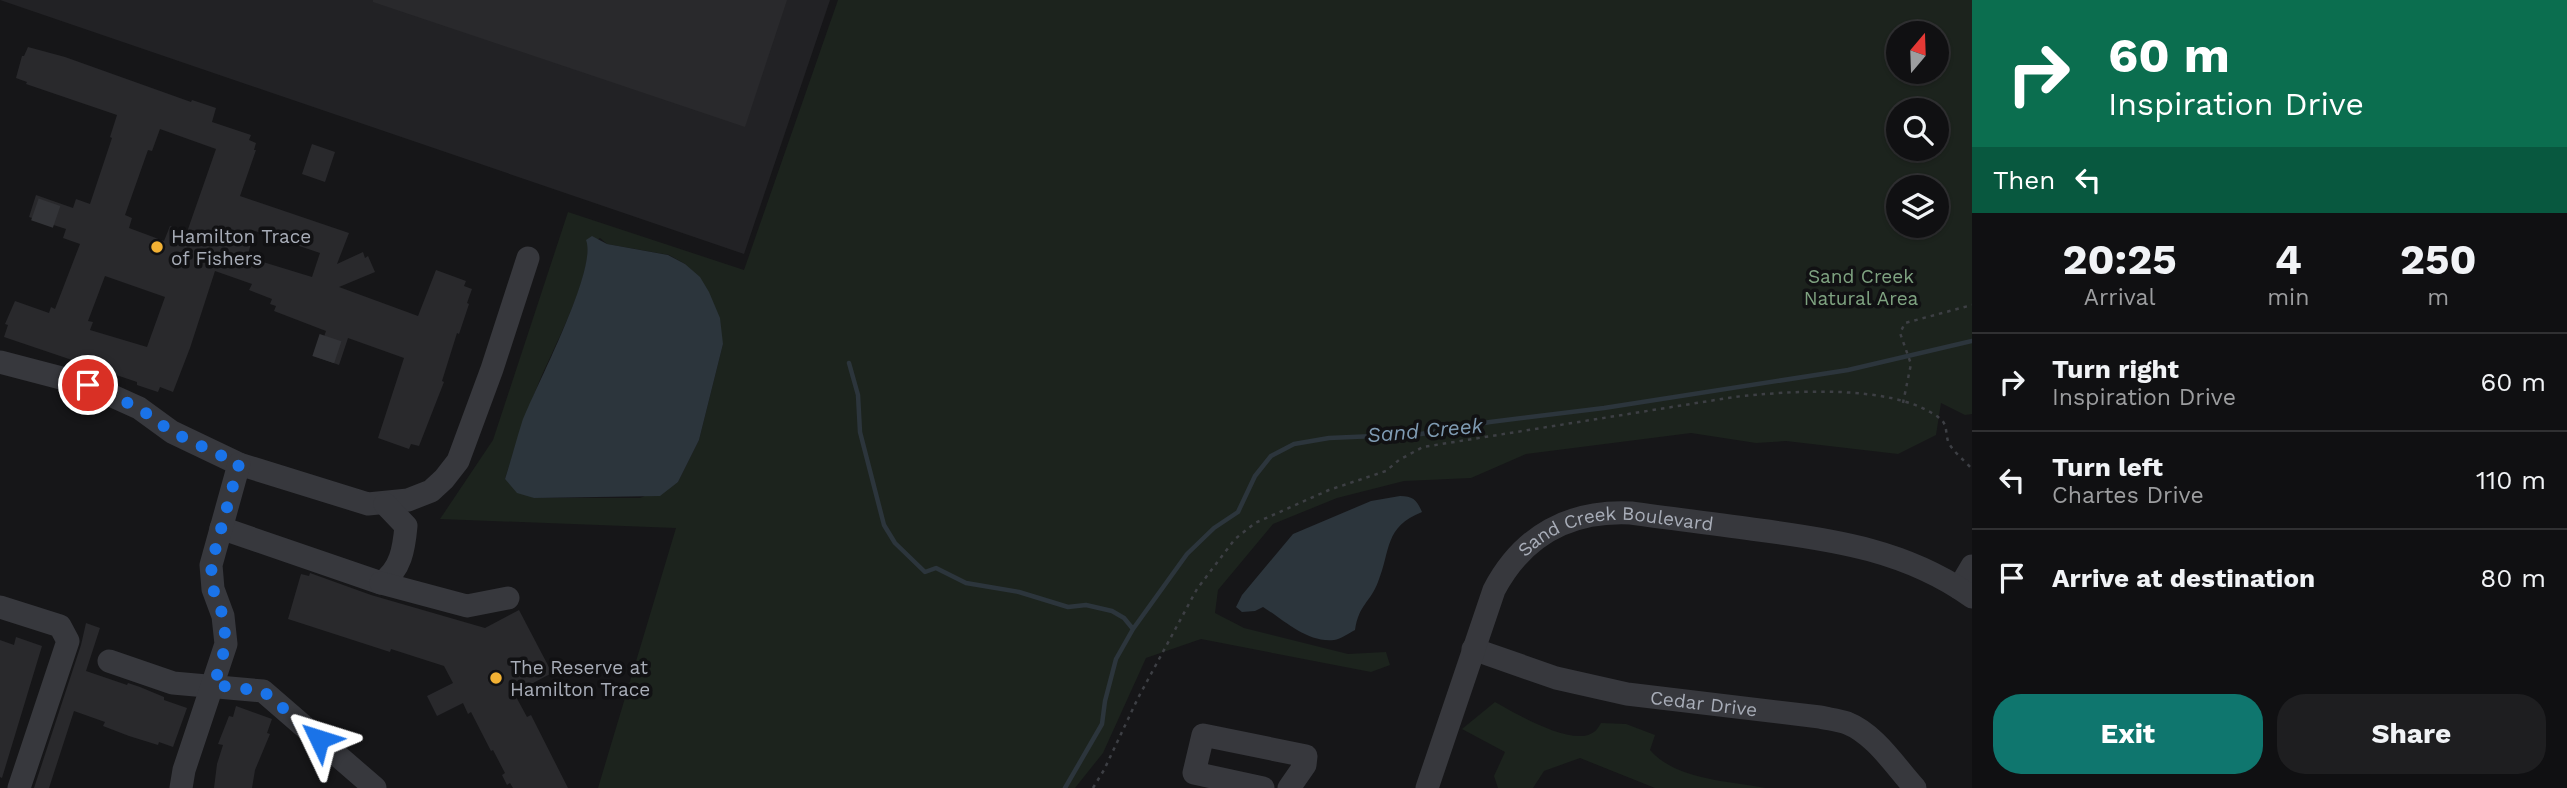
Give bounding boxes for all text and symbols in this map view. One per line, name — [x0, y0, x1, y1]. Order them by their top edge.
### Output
north arrow — [1886, 21, 1950, 84]
map controls — [1886, 21, 1949, 238]
text: 60 m — [2108, 26, 2230, 84]
icon: right — [1993, 28, 2084, 119]
text: Inspiration Drive — [2108, 85, 2364, 123]
button: search — [1886, 98, 1949, 161]
icon: left — [2069, 161, 2107, 199]
text: Then — [1993, 165, 2055, 195]
button: layers — [1886, 175, 1949, 238]
place label: Hamilton Trace of Fishers — [171, 225, 311, 270]
text: 20:25 — [2062, 235, 2177, 284]
text: 4 — [2275, 235, 2302, 284]
text: 250 — [2400, 235, 2477, 284]
marker: Hamilton Trace of Fishers — [149, 239, 165, 255]
park label: Sand Creek Natural Area — [1804, 265, 1919, 310]
text: Arrival — [2084, 284, 2156, 311]
text: min — [2267, 284, 2309, 311]
text: m — [2427, 284, 2449, 311]
text: Turn right — [2052, 354, 2179, 384]
pin — [58, 355, 118, 415]
icon: right — [1993, 363, 2031, 401]
icon: arrive — [69, 366, 107, 404]
text: 60 m — [2480, 367, 2546, 397]
text: Inspiration Drive — [2052, 384, 2236, 411]
water label: Sand Creek — [1366, 412, 1485, 448]
text: Turn left — [2052, 452, 2163, 482]
icon: left — [1993, 461, 2031, 499]
text: 110 m — [2476, 465, 2546, 495]
text: Chartes Drive — [2052, 482, 2204, 509]
street label: Sand Creek Boulevard — [1513, 501, 1715, 561]
icon: arrive — [1993, 559, 2031, 597]
text: Arrive at destination — [2052, 563, 2315, 593]
text: 80 m — [2480, 563, 2546, 593]
place label: The Reserve at Hamilton Trace — [510, 656, 650, 701]
marker: The Reserve at Hamilton Trace — [488, 670, 504, 686]
street label: Cedar Drive — [1649, 685, 1759, 721]
button: Exit — [1993, 694, 2263, 774]
button: Share — [2277, 694, 2546, 774]
position arrow — [282, 702, 356, 776]

